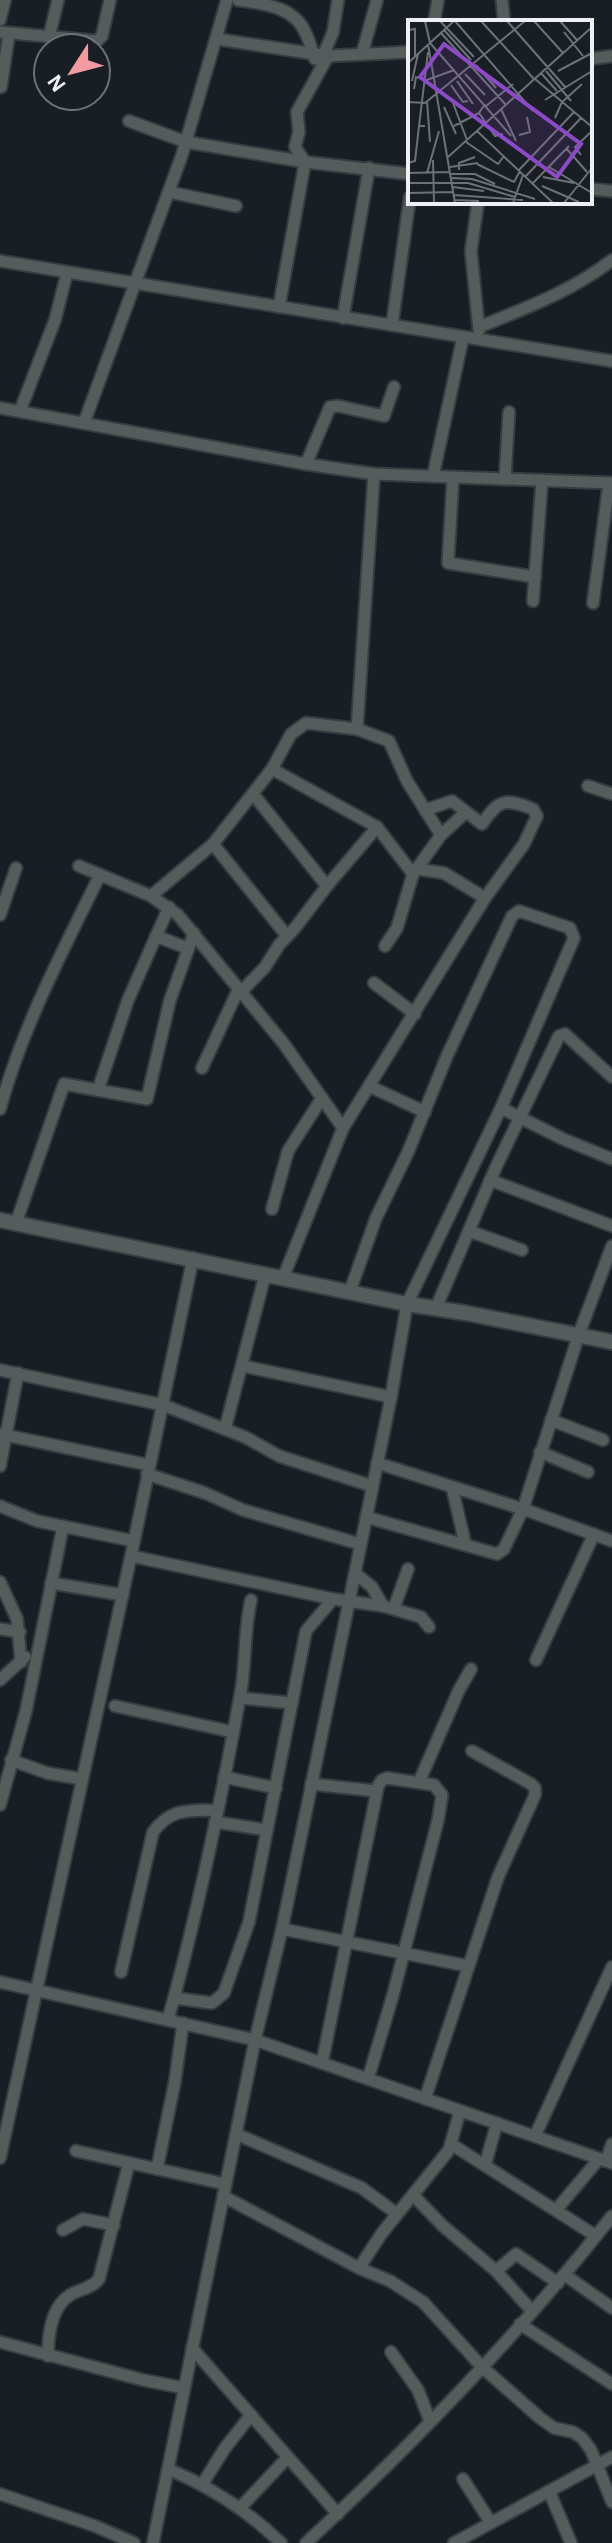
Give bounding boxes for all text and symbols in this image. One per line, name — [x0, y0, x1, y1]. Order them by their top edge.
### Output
inset map — [408, 20, 592, 204]
north arrow — [32, 32, 112, 112]
text: N — [43, 71, 70, 96]

